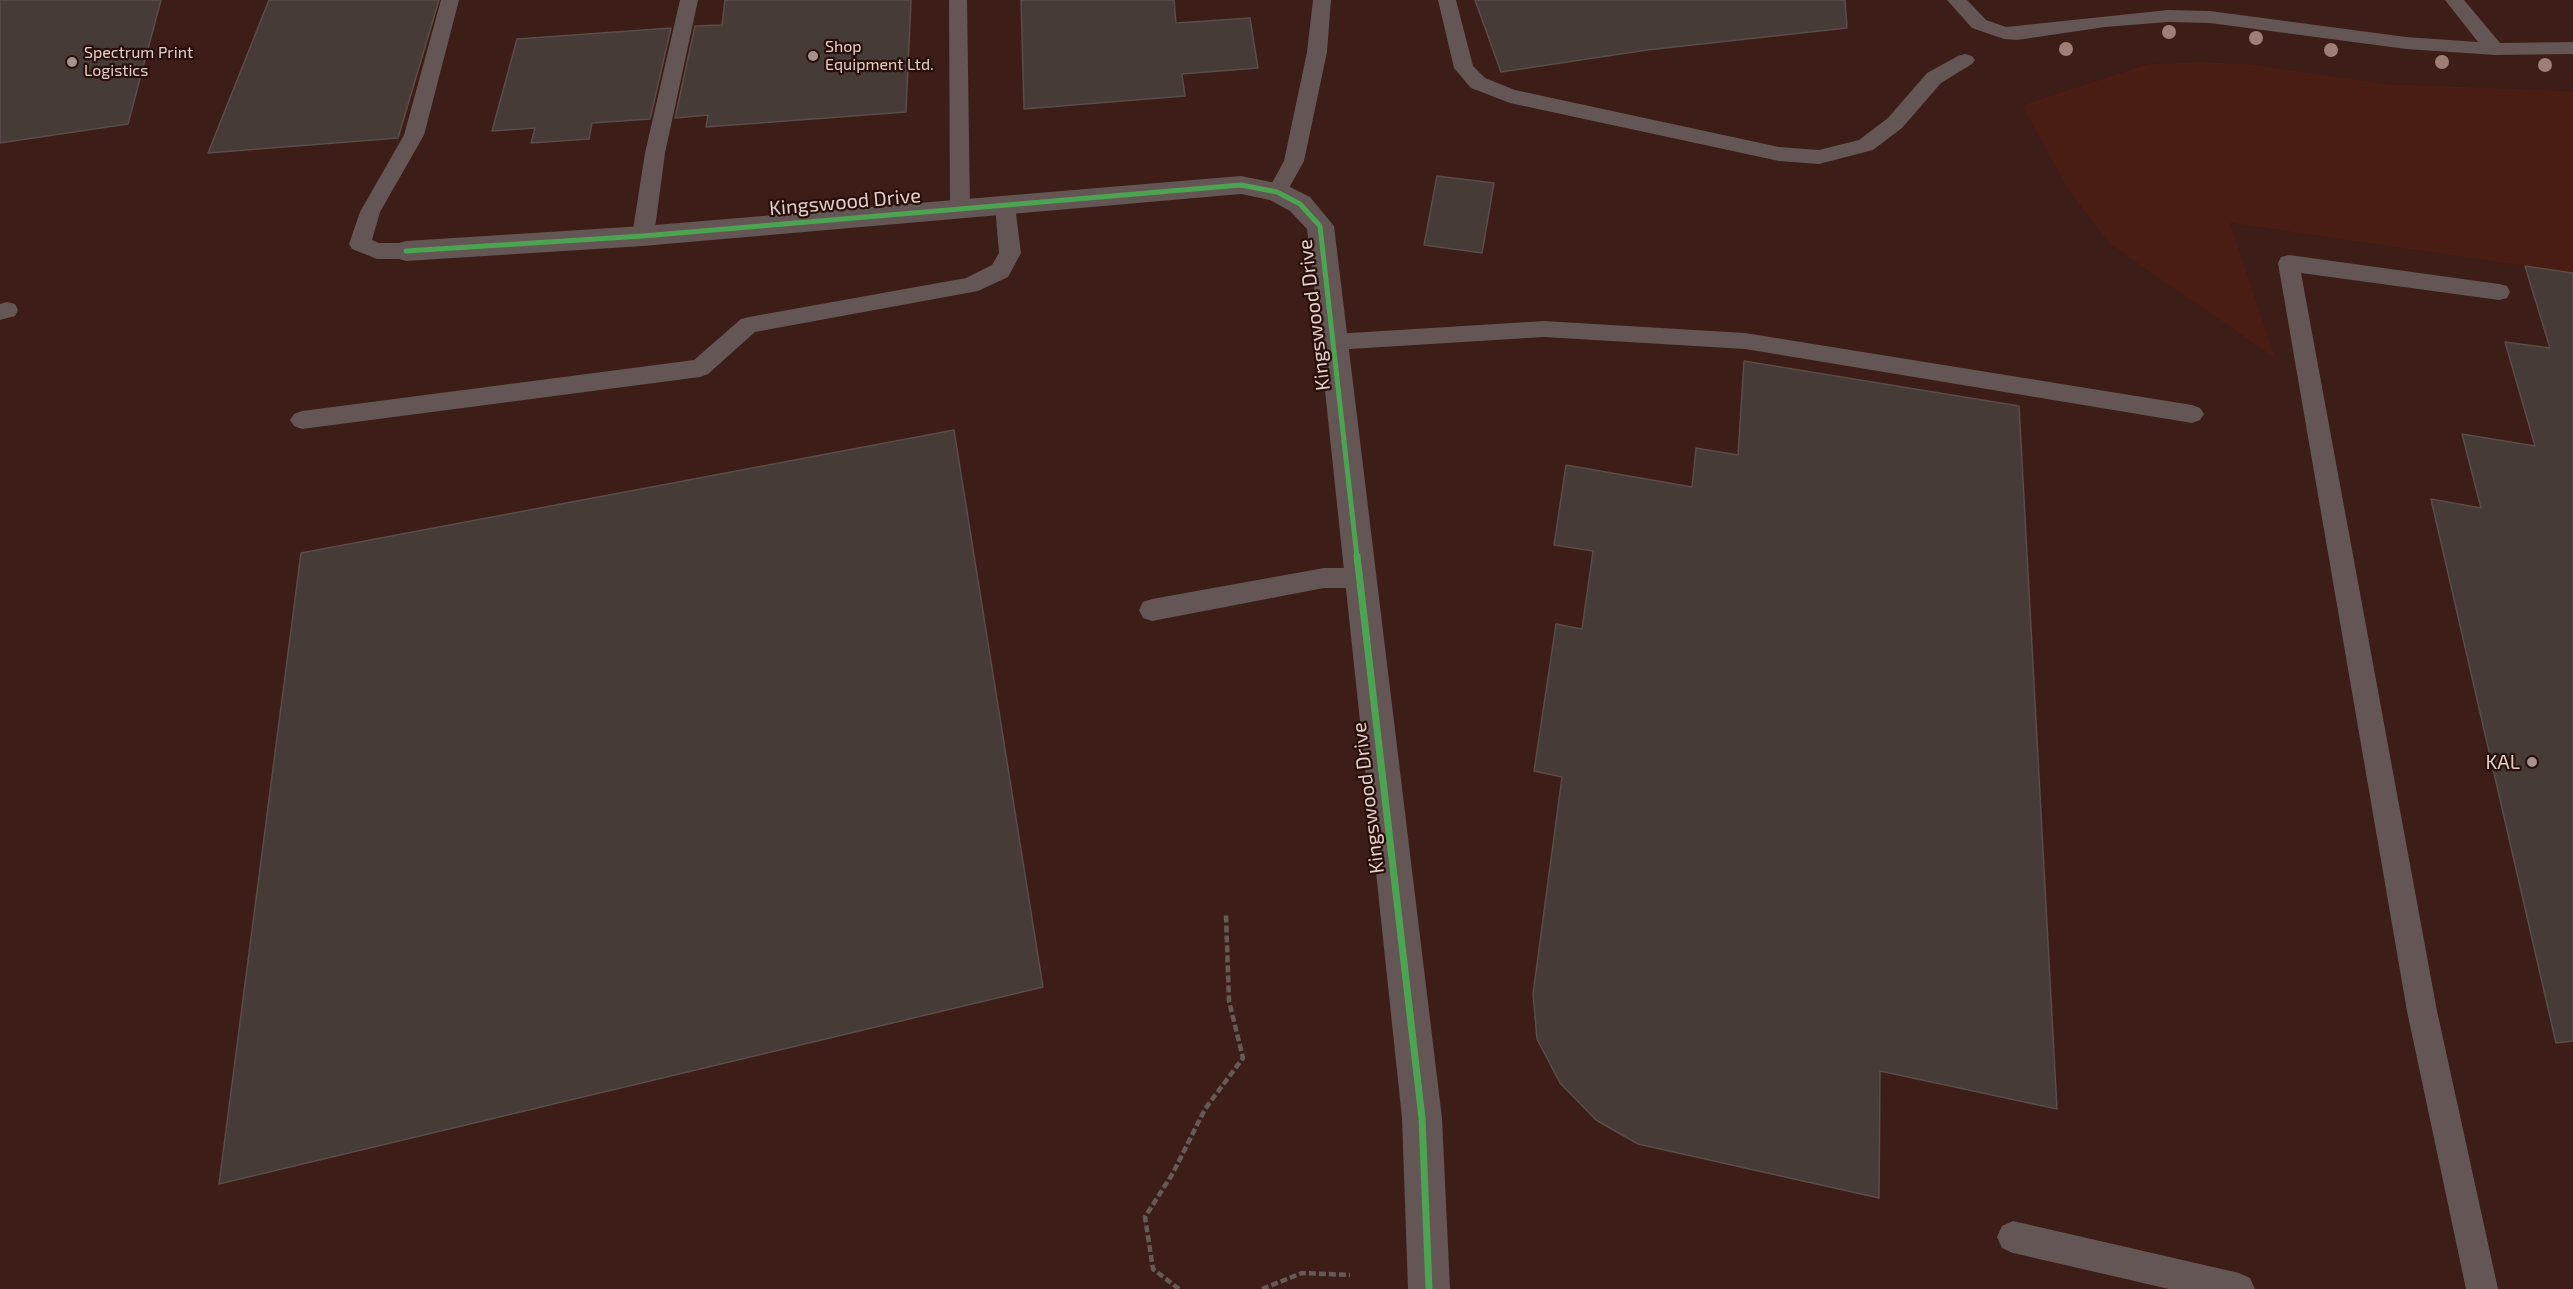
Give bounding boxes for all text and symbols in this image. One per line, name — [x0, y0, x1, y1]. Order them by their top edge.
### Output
place label: Shop Equipment Ltd. — [825, 37, 934, 75]
place label: Spectrum Print Logistics — [84, 43, 193, 81]
marker: Shop Equipment Ltd. — [806, 49, 820, 63]
marker: Spectrum Print Logistics — [65, 55, 79, 69]
street label: Kingswood Drive — [768, 183, 922, 221]
street label: Kingswood Drive — [1293, 238, 1335, 392]
street label: Kingswood Drive — [1347, 721, 1389, 875]
place label: KAL — [2485, 750, 2520, 774]
marker: KAL — [2525, 755, 2539, 769]

